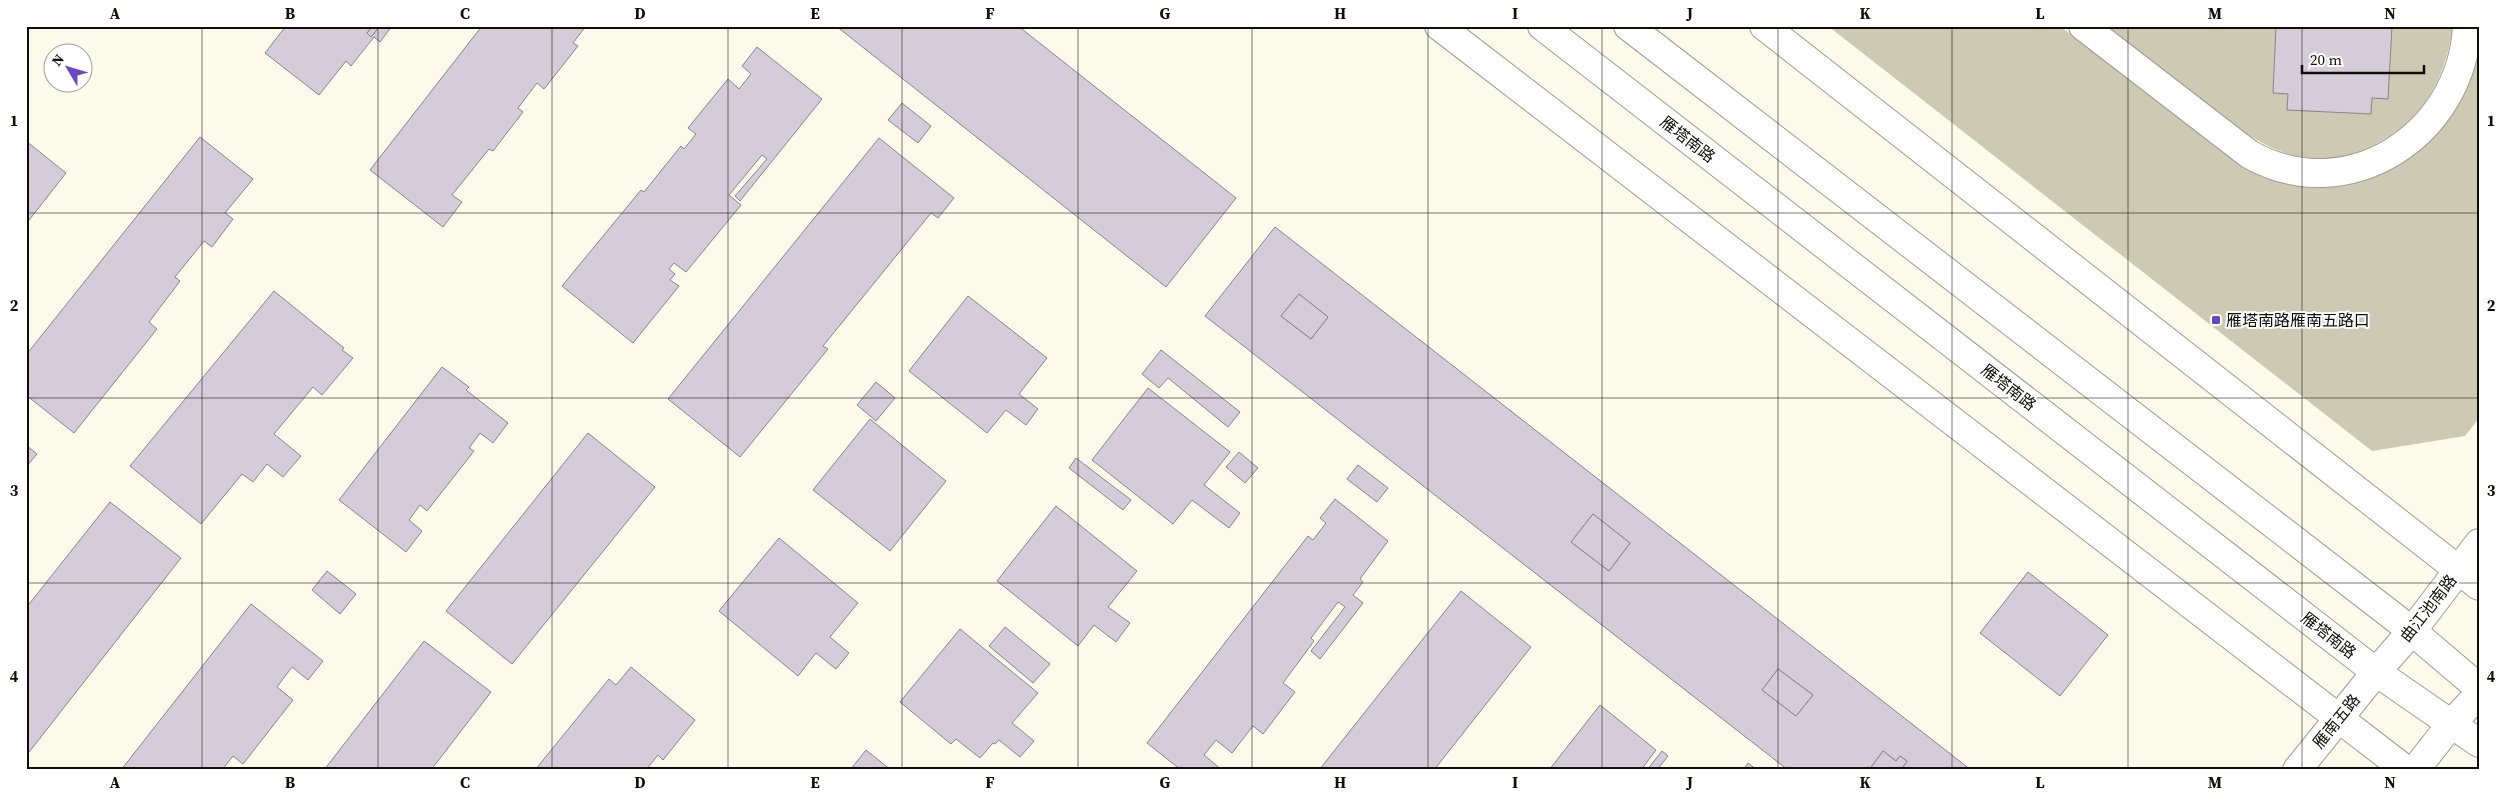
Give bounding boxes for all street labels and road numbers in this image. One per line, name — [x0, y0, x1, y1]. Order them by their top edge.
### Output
street label: 雁塔南路 — [1656, 111, 1720, 167]
street label: 雁塔南路 — [1977, 359, 2041, 415]
street label: 曲江池南路 — [2395, 570, 2461, 646]
street label: 雁塔南路 — [2297, 607, 2361, 663]
street label: 雁南五路 — [2307, 689, 2365, 753]

